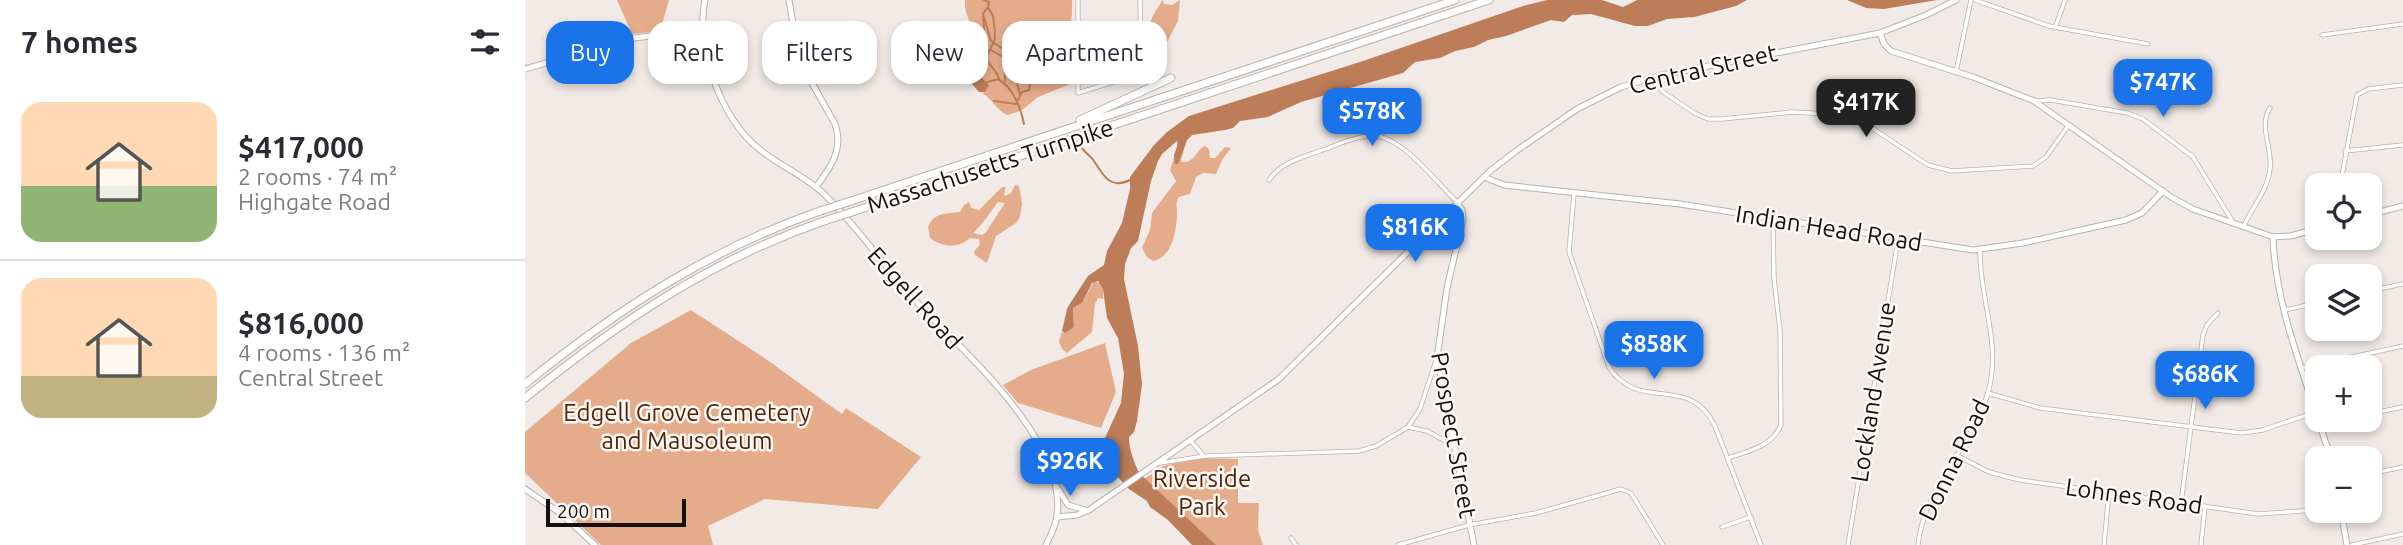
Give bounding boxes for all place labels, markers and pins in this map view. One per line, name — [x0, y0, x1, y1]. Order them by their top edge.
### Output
pin: $747K — [2114, 60, 2212, 119]
pin: $417K — [1817, 80, 1915, 139]
pin: $578K — [1323, 88, 1421, 148]
pin: $816K — [1366, 204, 1464, 264]
pin: $858K — [1605, 322, 1703, 381]
pin: $686K — [2156, 352, 2254, 411]
pin: $926K — [1021, 438, 1119, 498]

